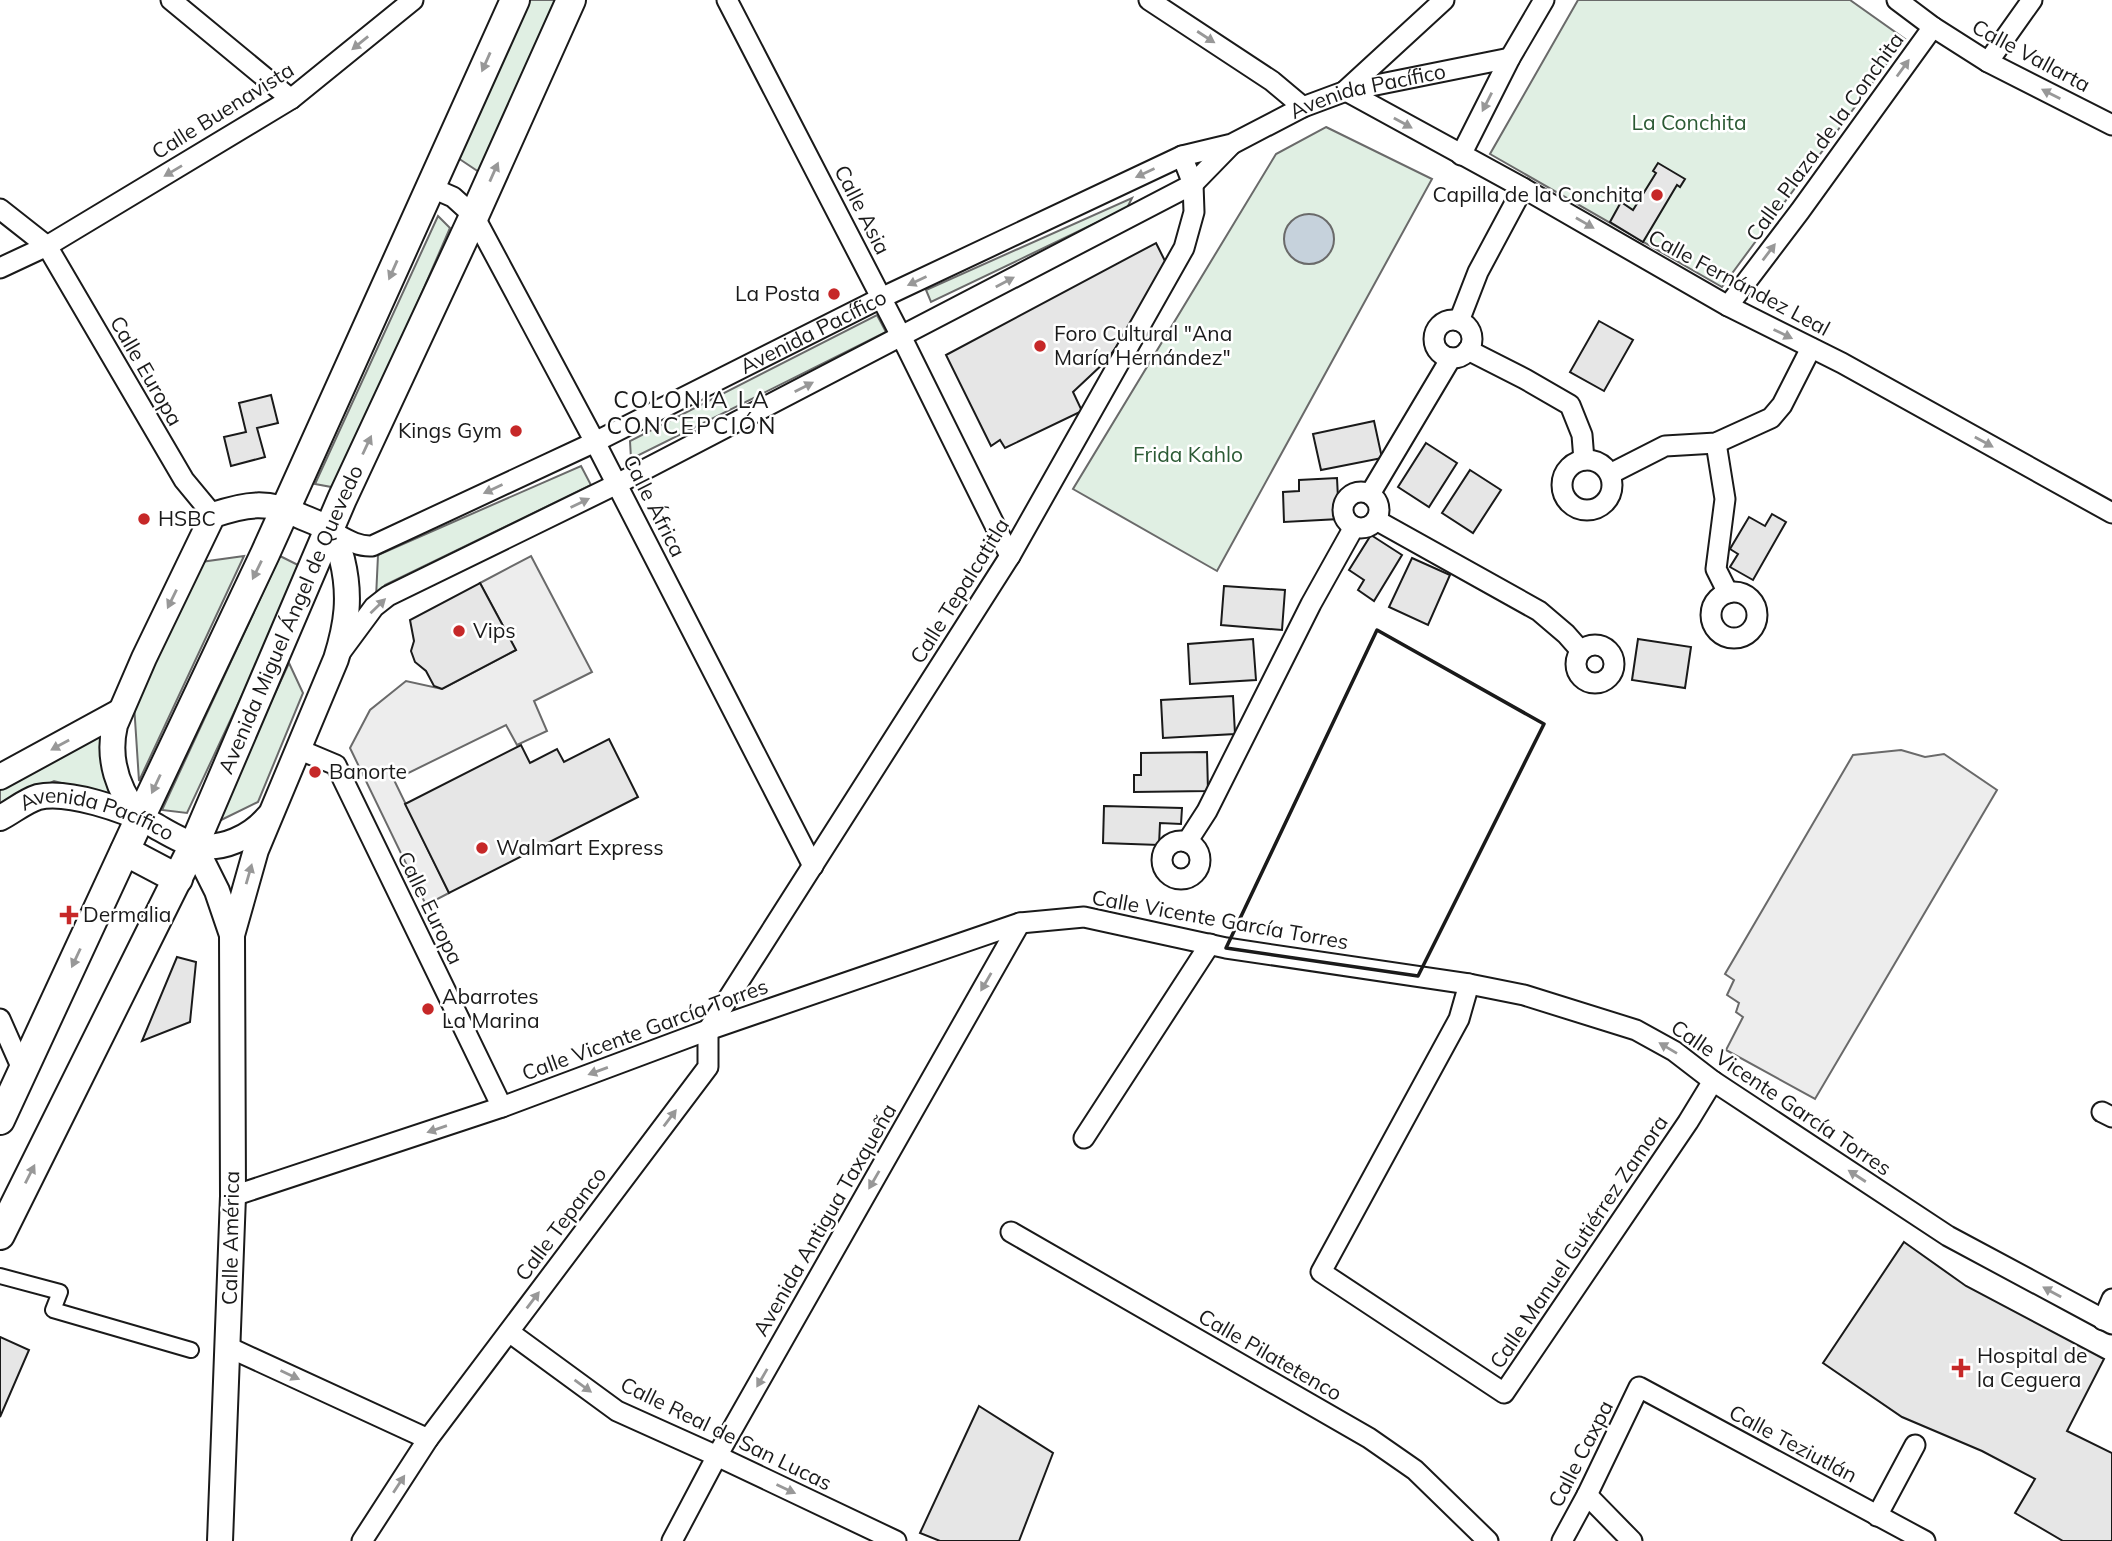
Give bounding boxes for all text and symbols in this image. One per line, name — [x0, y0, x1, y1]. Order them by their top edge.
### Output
street label: Calle Vallarta — [1968, 13, 2095, 97]
street label: Calle Plaza de la Conchita — [1740, 27, 1909, 246]
one-way arrow — [1196, 31, 1216, 44]
one-way arrow — [352, 35, 369, 50]
one-way arrow — [481, 52, 492, 72]
street label: Calle Buenavista — [147, 56, 298, 164]
street label: Avenida Pacífico — [1285, 57, 1448, 124]
one-way arrow — [1896, 59, 1910, 78]
one-way arrow — [2041, 89, 2061, 100]
one-way arrow — [1482, 92, 1493, 112]
park label: La Conchita — [1631, 109, 1747, 135]
one-way arrow — [1393, 117, 1413, 129]
street label: Calle Asia — [829, 160, 896, 259]
one-way arrow — [488, 162, 500, 182]
one-way arrow — [163, 164, 182, 177]
one-way arrow — [1135, 167, 1155, 179]
place label: Capilla de la Conchita — [1433, 181, 1643, 207]
marker: Capilla de la Conchita — [1649, 187, 1665, 203]
one-way arrow — [1575, 217, 1594, 230]
street label: Calle Fernández Leal — [1644, 223, 1835, 341]
one-way arrow — [1761, 243, 1775, 261]
one-way arrow — [387, 259, 398, 280]
one-way arrow — [907, 275, 927, 286]
one-way arrow — [995, 276, 1015, 288]
place label: La Posta — [735, 280, 820, 306]
street label: Avenida Pacífico — [735, 283, 891, 379]
marker: La Posta — [826, 286, 842, 302]
street label: Calle Europa — [105, 311, 189, 430]
place label: Foro Cultural "Ana María Hernández" — [1054, 320, 1232, 370]
one-way arrow — [1773, 329, 1793, 340]
marker: Foro Cultural "Ana María Hernández" — [1032, 338, 1048, 354]
one-way arrow — [794, 382, 814, 394]
district label: COLONIA LA CONCEPCIÓN — [607, 385, 777, 440]
place label: Kings Gym — [398, 417, 502, 443]
marker: Kings Gym — [508, 423, 524, 439]
one-way arrow — [362, 435, 373, 455]
one-way arrow — [1974, 436, 1993, 448]
park label: Frida Kahlo — [1133, 441, 1243, 467]
street label: Calle África — [618, 450, 692, 561]
street label: Avenida Miguel Ángel de Quevedo — [212, 461, 368, 777]
one-way arrow — [483, 483, 503, 495]
one-way arrow — [570, 497, 590, 508]
place label: HSBC — [158, 505, 216, 531]
marker: HSBC — [136, 511, 152, 527]
street label: Calle Tepalcatitla — [904, 513, 1014, 668]
one-way arrow — [252, 560, 263, 580]
one-way arrow — [167, 589, 178, 609]
one-way arrow — [369, 597, 386, 614]
place label: Vips — [473, 617, 516, 643]
marker: Vips — [451, 623, 467, 639]
one-way arrow — [50, 739, 69, 751]
place label: Banorte — [329, 758, 407, 784]
marker: Banorte — [307, 764, 323, 780]
one-way arrow — [150, 774, 162, 794]
street label: Avenida Pacífico — [14, 781, 179, 846]
place label: Walmart Express — [496, 834, 664, 860]
marker: Walmart Express — [474, 840, 490, 856]
street label: Calle Europa — [392, 847, 469, 968]
one-way arrow — [244, 863, 255, 885]
street label: Calle Vicente García Torres — [1090, 884, 1351, 954]
place label: Dermalia — [83, 901, 171, 927]
marker: Dermalia — [61, 907, 77, 923]
one-way arrow — [70, 948, 82, 968]
street label: Calle Vicente García Torres — [518, 972, 771, 1086]
one-way arrow — [980, 972, 992, 992]
place label: Abarrotes La Marina — [442, 983, 540, 1033]
marker: Abarrotes La Marina — [420, 1001, 436, 1017]
street label: Calle Vicente García Torres — [1666, 1014, 1897, 1181]
one-way arrow — [1659, 1042, 1678, 1055]
one-way arrow — [588, 1066, 609, 1077]
street label: Avenida Antigua Taxqueña — [747, 1099, 901, 1340]
one-way arrow — [662, 1109, 676, 1127]
street label: Calle Manuel Gutiérrez Zamora — [1484, 1110, 1673, 1373]
one-way arrow — [426, 1124, 447, 1135]
street label: Calle Tepanco — [509, 1161, 611, 1285]
one-way arrow — [25, 1164, 36, 1184]
one-way arrow — [1847, 1169, 1866, 1182]
one-way arrow — [868, 1170, 880, 1190]
street label: Calle América — [216, 1171, 244, 1305]
one-way arrow — [2042, 1286, 2062, 1298]
one-way arrow — [525, 1291, 539, 1309]
street label: Calle Pilatetenco — [1194, 1302, 1347, 1406]
place label: Hospital de la Ceguera — [1977, 1342, 2088, 1392]
marker: Hospital de la Ceguera — [1951, 1358, 1971, 1378]
one-way arrow — [756, 1368, 768, 1387]
one-way arrow — [280, 1370, 300, 1381]
street label: Calle Real de San Lucas — [616, 1371, 836, 1496]
one-way arrow — [574, 1379, 592, 1394]
street label: Calle Caxpa — [1542, 1396, 1618, 1511]
street label: Calle Teziutlán — [1725, 1398, 1862, 1488]
one-way arrow — [392, 1474, 405, 1493]
one-way arrow — [776, 1483, 796, 1494]

